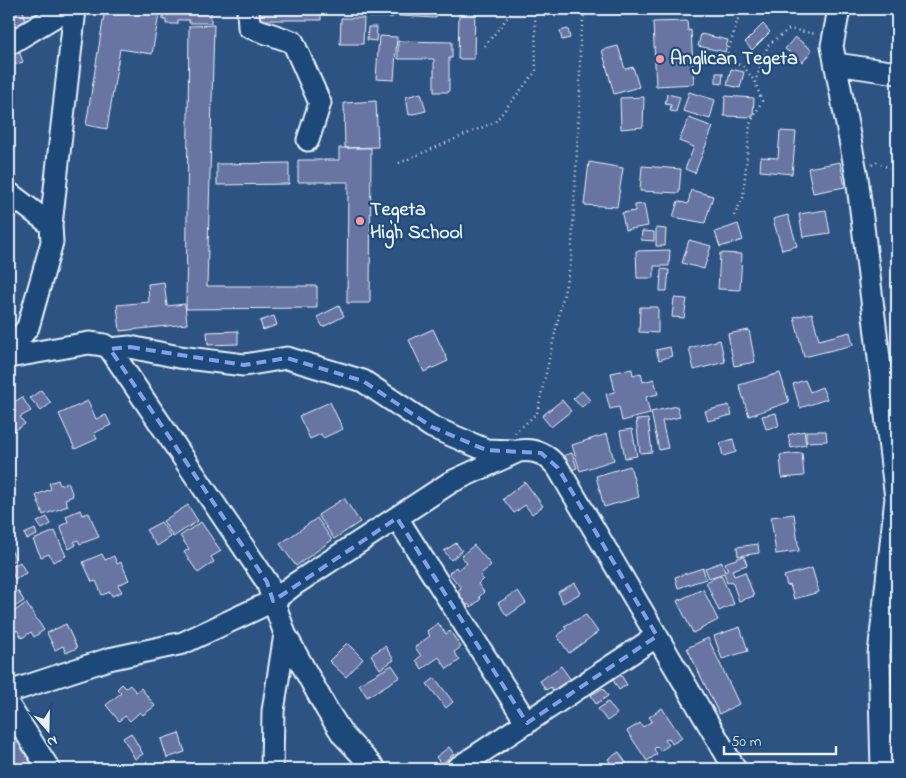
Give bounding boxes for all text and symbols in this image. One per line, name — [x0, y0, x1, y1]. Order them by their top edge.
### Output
place label: Anglican Tegeta — [670, 45, 798, 75]
marker: Anglican Tegeta — [654, 53, 666, 65]
place label: Tegeta High School — [370, 196, 463, 249]
marker: Tegeta High School — [354, 215, 366, 227]
north arrow — [22, 706, 72, 756]
scale bar — [724, 723, 836, 755]
text: N — [44, 729, 60, 752]
text: 50 m — [731, 731, 762, 753]

